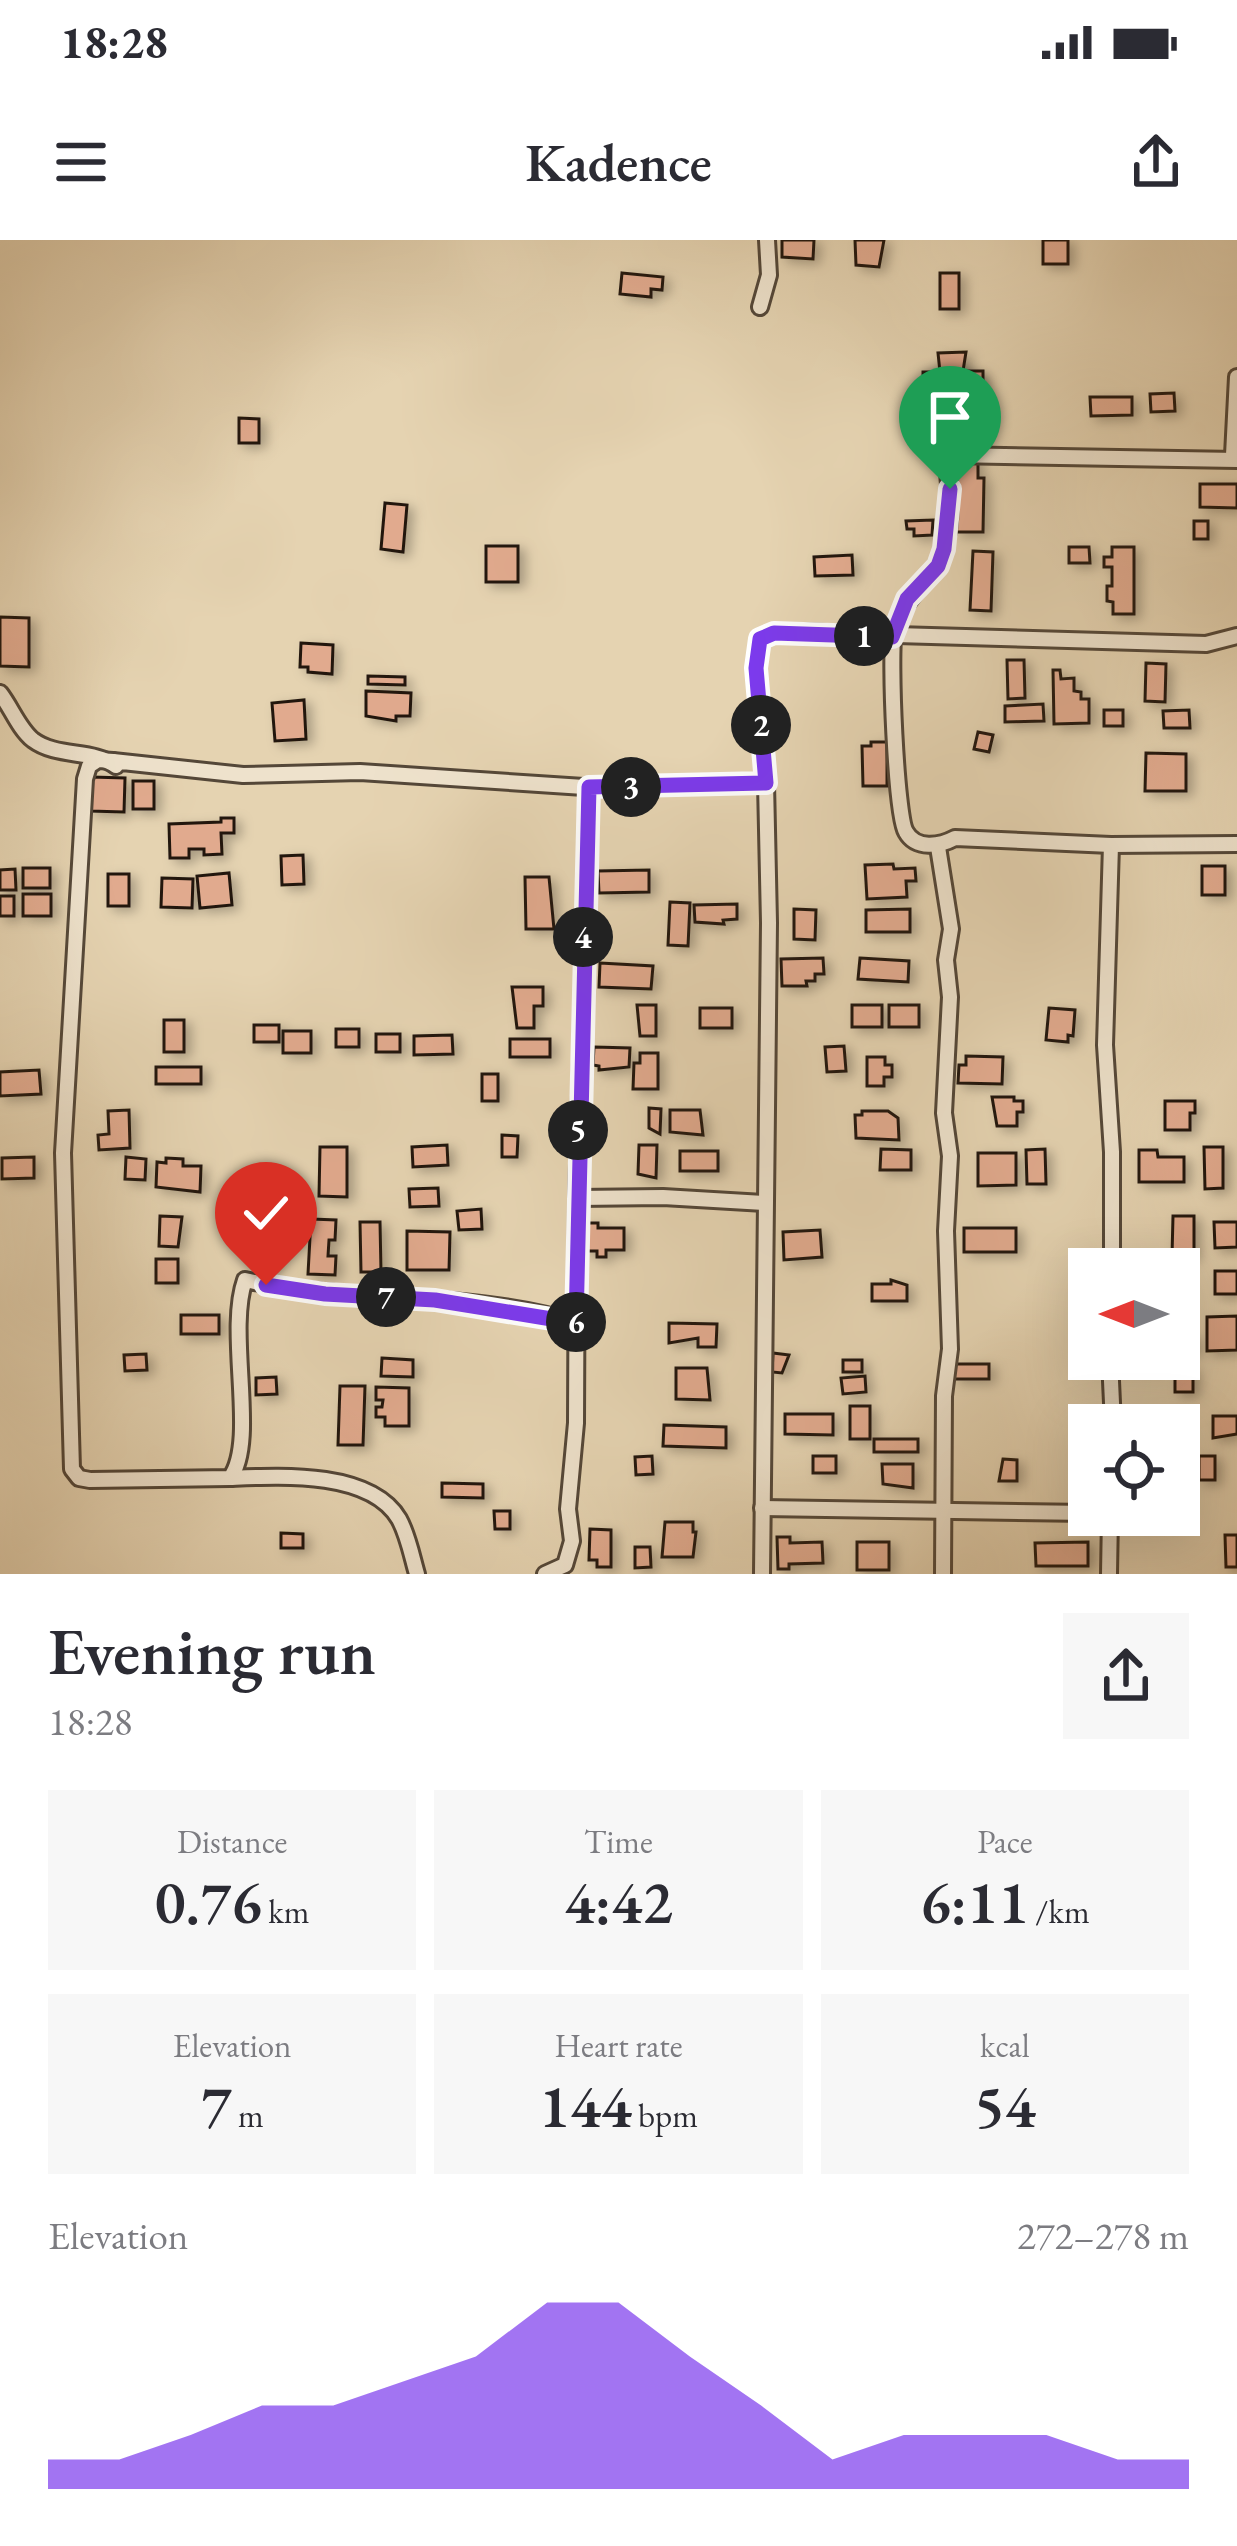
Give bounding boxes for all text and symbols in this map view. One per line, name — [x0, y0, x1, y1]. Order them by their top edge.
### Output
text: 18:28 — [60, 13, 168, 71]
text: Kadence — [525, 127, 712, 197]
icon: menu — [48, 129, 114, 195]
icon: share — [1123, 129, 1189, 195]
pin — [899, 366, 1001, 489]
icon: arrive — [917, 384, 983, 450]
pin: 1 — [834, 606, 894, 666]
text: 1 — [855, 614, 873, 657]
pin: 2 — [731, 695, 791, 755]
text: 2 — [752, 703, 770, 746]
pin: 3 — [601, 757, 661, 817]
text: 3 — [622, 765, 640, 808]
pin: 4 — [553, 907, 613, 967]
text: 4 — [574, 915, 592, 958]
pin: 5 — [548, 1100, 608, 1160]
text: 5 — [569, 1108, 587, 1151]
pin — [215, 1162, 317, 1285]
icon: check — [233, 1180, 299, 1246]
north arrow — [1068, 1248, 1200, 1380]
map controls — [1068, 1248, 1200, 1536]
pin: 7 — [356, 1267, 416, 1327]
text: 7 — [377, 1275, 395, 1318]
pin: 6 — [546, 1292, 606, 1352]
text: 6 — [567, 1300, 585, 1343]
button: locate — [1068, 1404, 1200, 1536]
text: Evening run — [48, 1608, 376, 1694]
button: share — [1063, 1613, 1189, 1739]
text: 18:28 — [48, 1696, 133, 1747]
text: Distance — [177, 1820, 287, 1863]
text: Time — [584, 1820, 653, 1863]
text: Pace — [977, 1820, 1033, 1863]
text: 0.76 — [155, 1863, 262, 1941]
text: 4:42 — [564, 1863, 673, 1941]
text: 6:11 — [920, 1863, 1029, 1941]
text: km — [262, 1890, 309, 1933]
text: /km — [1029, 1890, 1090, 1933]
text: Elevation — [173, 2024, 292, 2067]
text: Heart rate — [554, 2024, 683, 2067]
text: kcal — [980, 2024, 1030, 2067]
text: 7 — [201, 2067, 231, 2145]
text: 144 — [539, 2067, 631, 2145]
text: 54 — [974, 2067, 1036, 2145]
text: m — [231, 2094, 264, 2137]
text: bpm — [631, 2094, 698, 2137]
text: Elevation — [48, 2210, 188, 2261]
text: 272–278 m — [1017, 2210, 1189, 2261]

